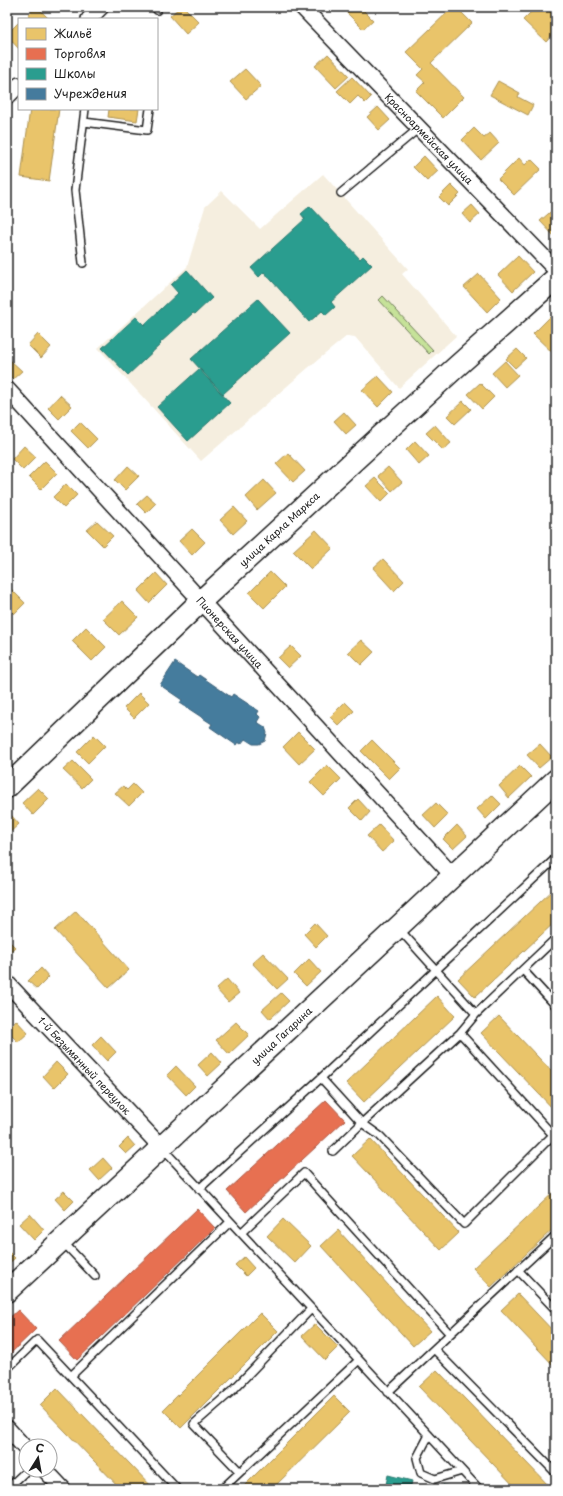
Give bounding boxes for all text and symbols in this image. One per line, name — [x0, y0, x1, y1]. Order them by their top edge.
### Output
legend — [18, 18, 158, 110]
text: Жильё — [53, 24, 92, 42]
text: Торговля — [54, 44, 106, 62]
text: Школы — [54, 64, 96, 82]
text: Учреждения — [54, 84, 127, 102]
street label: Красноармейская улица — [382, 89, 478, 188]
street label: улица Карла Маркса — [235, 487, 323, 570]
street label: Пионерская улица — [194, 593, 267, 672]
street label: улица Гагарина — [247, 1003, 315, 1067]
street label: 1-й Безымянный переулок — [35, 1013, 135, 1117]
north arrow — [18, 1438, 58, 1478]
text: С — [34, 1439, 46, 1457]

